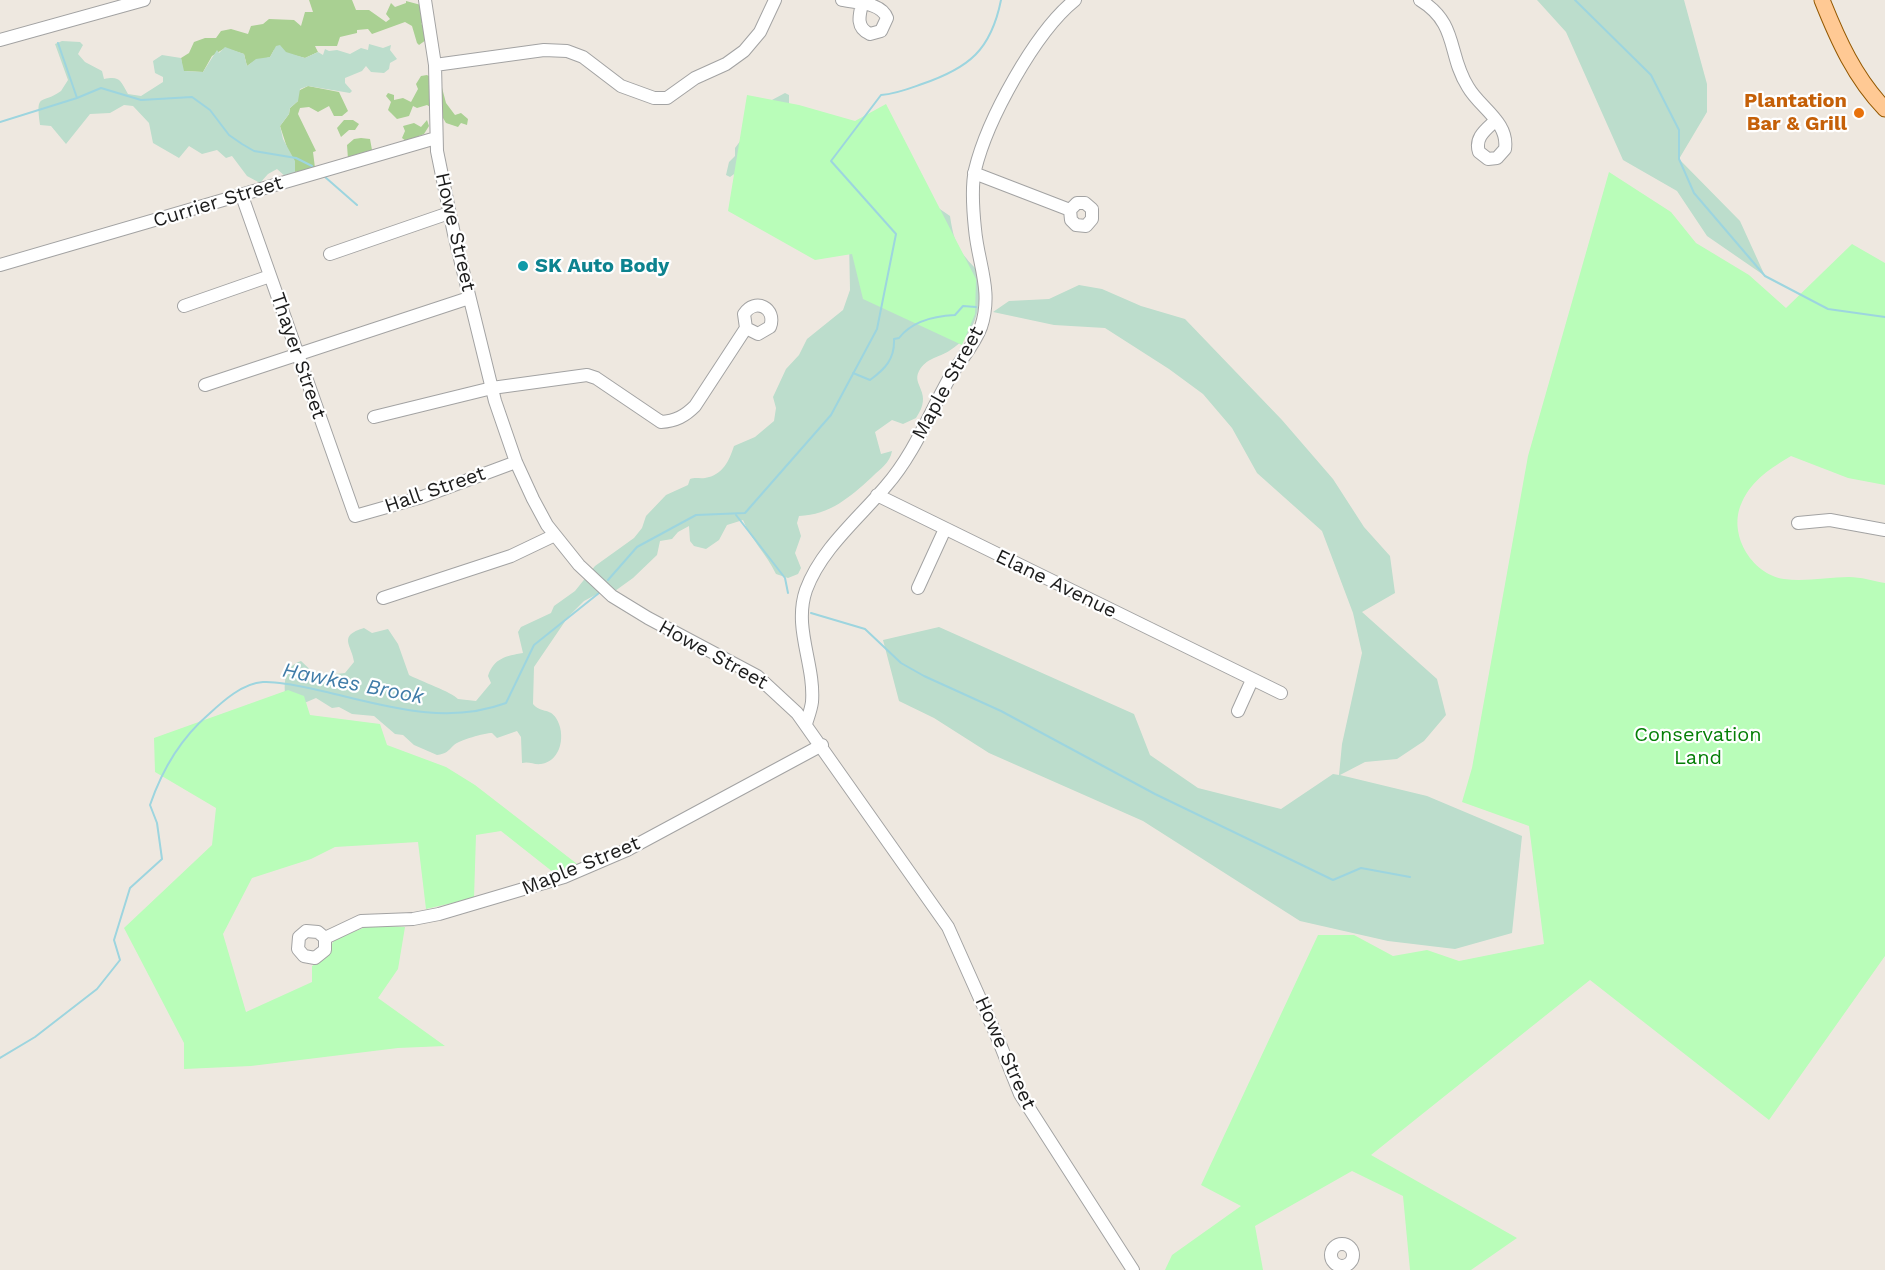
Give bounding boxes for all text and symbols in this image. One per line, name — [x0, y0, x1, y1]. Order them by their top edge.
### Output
place label: Plantation Bar & Grill — [1744, 89, 1847, 136]
marker: Plantation Bar & Grill — [1852, 106, 1866, 120]
street label: Howe Street — [430, 170, 480, 294]
street label: Currier Street — [150, 171, 286, 233]
place label: SK Auto Body — [535, 254, 669, 278]
marker: SK Auto Body — [516, 259, 530, 273]
street label: Thayer Street — [265, 290, 331, 422]
street label: Maple Street — [907, 322, 989, 444]
street label: Hall Street — [381, 462, 489, 518]
street label: Elane Avenue — [992, 544, 1120, 624]
street label: Howe Street — [654, 615, 772, 695]
water label: Hawkes Brook — [280, 658, 426, 710]
park label: Conservation Land — [1634, 723, 1762, 770]
street label: Maple Street — [518, 831, 644, 901]
street label: Howe Street — [969, 993, 1041, 1113]

